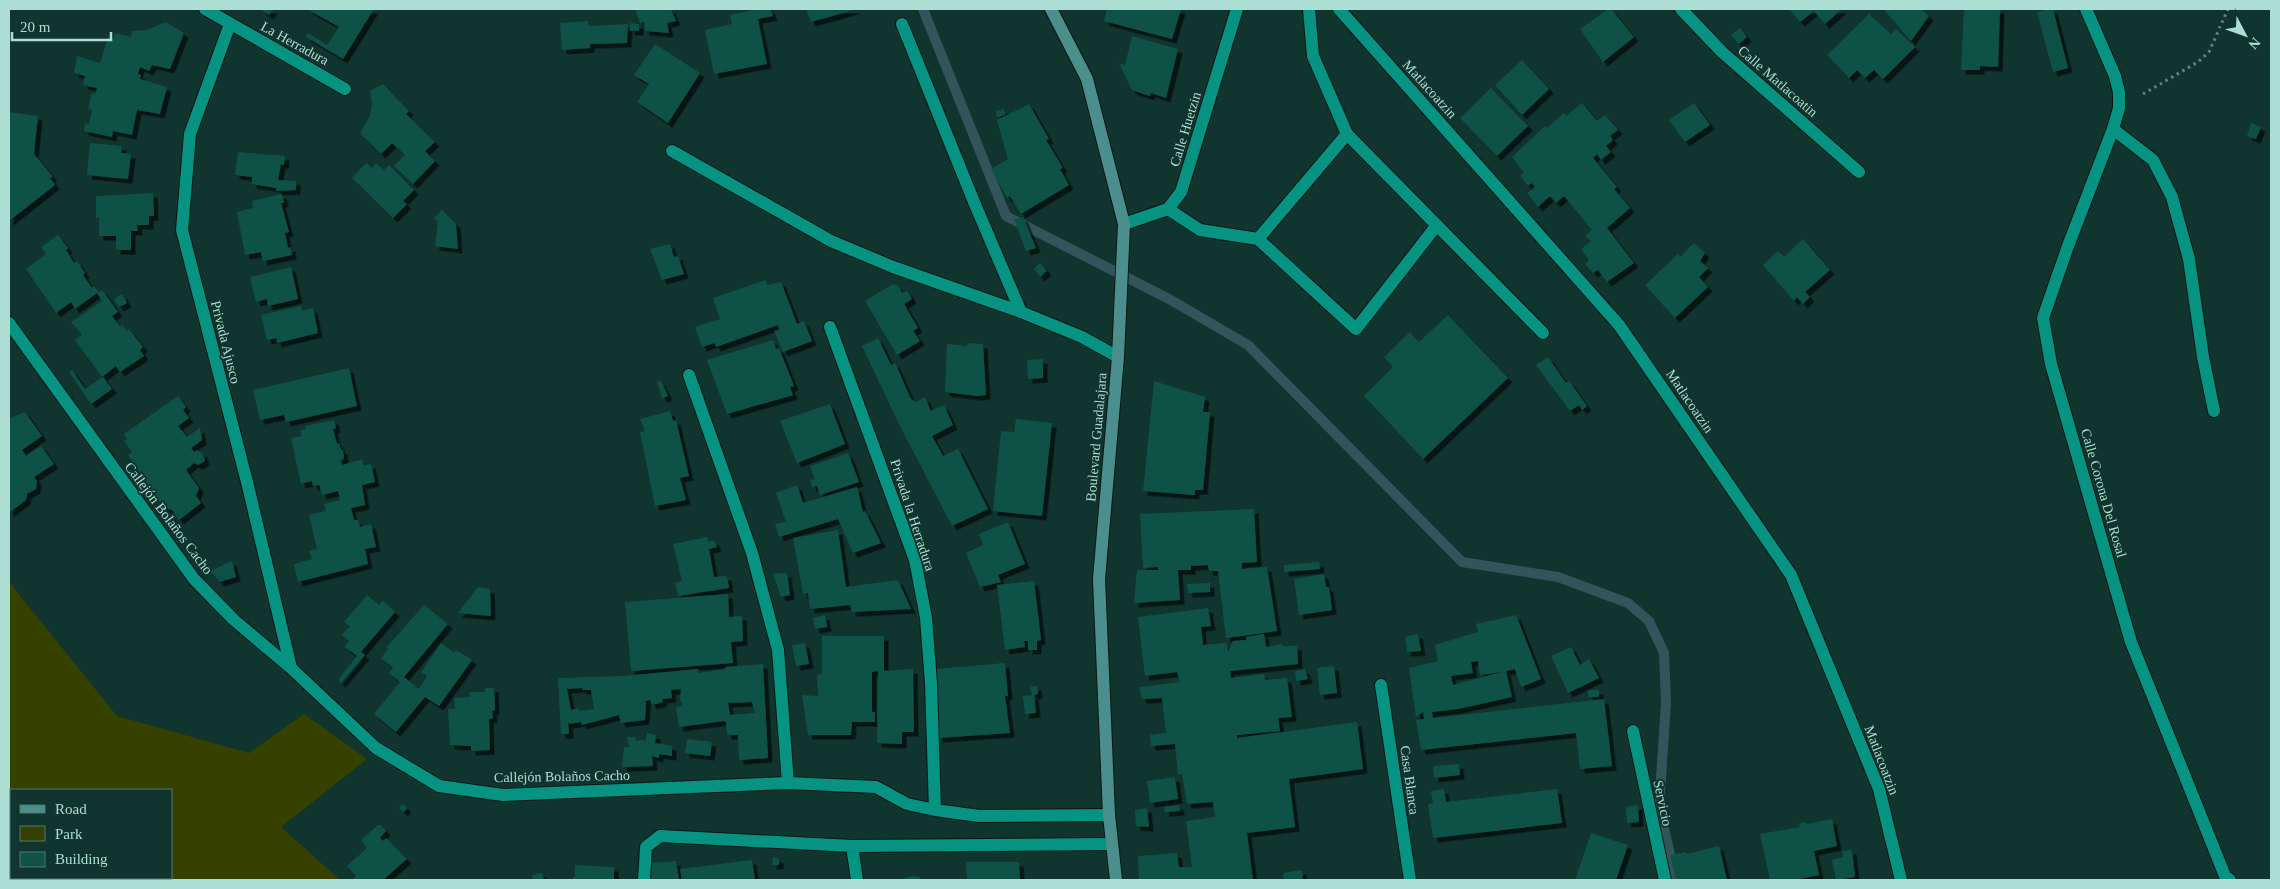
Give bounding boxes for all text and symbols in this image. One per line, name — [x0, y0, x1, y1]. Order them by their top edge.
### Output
scale bar — [12, 10, 111, 42]
north arrow — [2220, 10, 2270, 60]
text: 20 m — [20, 19, 51, 35]
street label: La Herradura — [258, 19, 332, 69]
text: N — [2245, 34, 2263, 52]
street label: Calle Matlacoatin — [1735, 43, 1820, 120]
street label: Matlacoatzin — [1400, 57, 1460, 122]
street label: Calle Huetzin — [1167, 90, 1204, 168]
street label: Privada Ajusco — [208, 299, 243, 385]
street label: Matlacoatzin — [1663, 367, 1716, 436]
street label: Boulevard Guadalajara — [1083, 371, 1110, 502]
street label: Calle Corona Del Rosal — [2078, 427, 2129, 559]
street label: Privada la Herradura — [887, 457, 938, 574]
street label: Callejón Bolaños Cacho — [122, 459, 216, 577]
street label: Matlacoatzin — [1861, 723, 1902, 797]
street label: Casa Blanca — [1397, 745, 1422, 816]
street label: Callejón Bolaños Cacho — [494, 768, 630, 785]
street label: Servicio — [1650, 779, 1675, 827]
legend — [10, 789, 172, 879]
text: Road — [55, 801, 87, 817]
text: Park — [55, 826, 83, 842]
text: Building — [55, 851, 108, 867]

